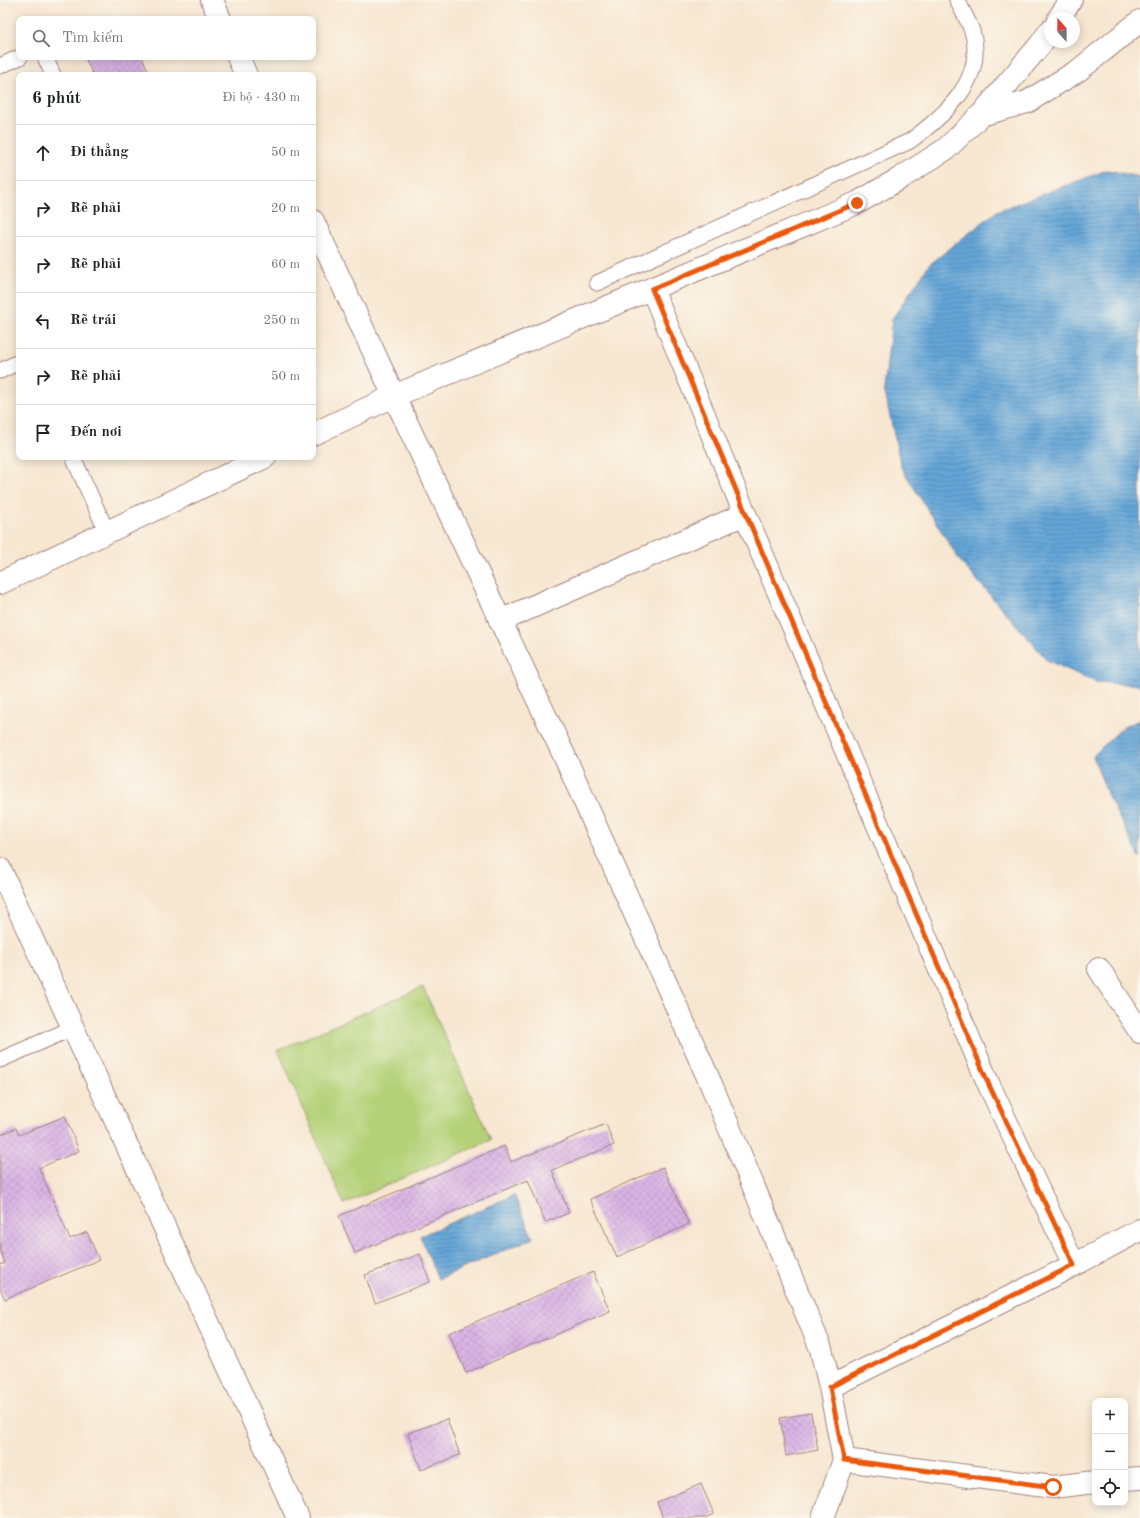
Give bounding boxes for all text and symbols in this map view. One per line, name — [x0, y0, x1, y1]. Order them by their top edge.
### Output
north arrow — [1044, 12, 1080, 48]
search box — [16, 16, 316, 60]
icon: search — [30, 27, 52, 49]
text: Tìm kiếm — [62, 31, 124, 46]
text: 6 phút — [32, 90, 81, 107]
text: Đi bộ · 430 m — [222, 91, 300, 104]
icon: ahead — [32, 142, 54, 164]
text: Đi thẳng — [70, 145, 129, 160]
text: 50 m — [271, 146, 300, 159]
route end — [848, 194, 866, 212]
icon: right — [32, 198, 54, 220]
text: Rẽ phải — [70, 201, 121, 216]
text: 20 m — [271, 202, 300, 215]
icon: right — [32, 254, 54, 276]
text: Rẽ phải — [70, 257, 121, 272]
text: 60 m — [271, 258, 300, 271]
icon: left — [32, 310, 54, 332]
text: Rẽ trái — [70, 313, 116, 328]
text: 250 m — [263, 314, 300, 327]
icon: right — [32, 366, 54, 388]
text: Rẽ phải — [70, 369, 121, 384]
text: 50 m — [271, 370, 300, 383]
icon: arrive — [32, 422, 54, 444]
text: Đến nơi — [70, 425, 122, 440]
map controls — [1092, 1398, 1128, 1506]
button: + — [1092, 1398, 1128, 1434]
button: − — [1092, 1434, 1128, 1470]
button: locate — [1092, 1470, 1128, 1506]
route start — [1044, 1478, 1062, 1496]

